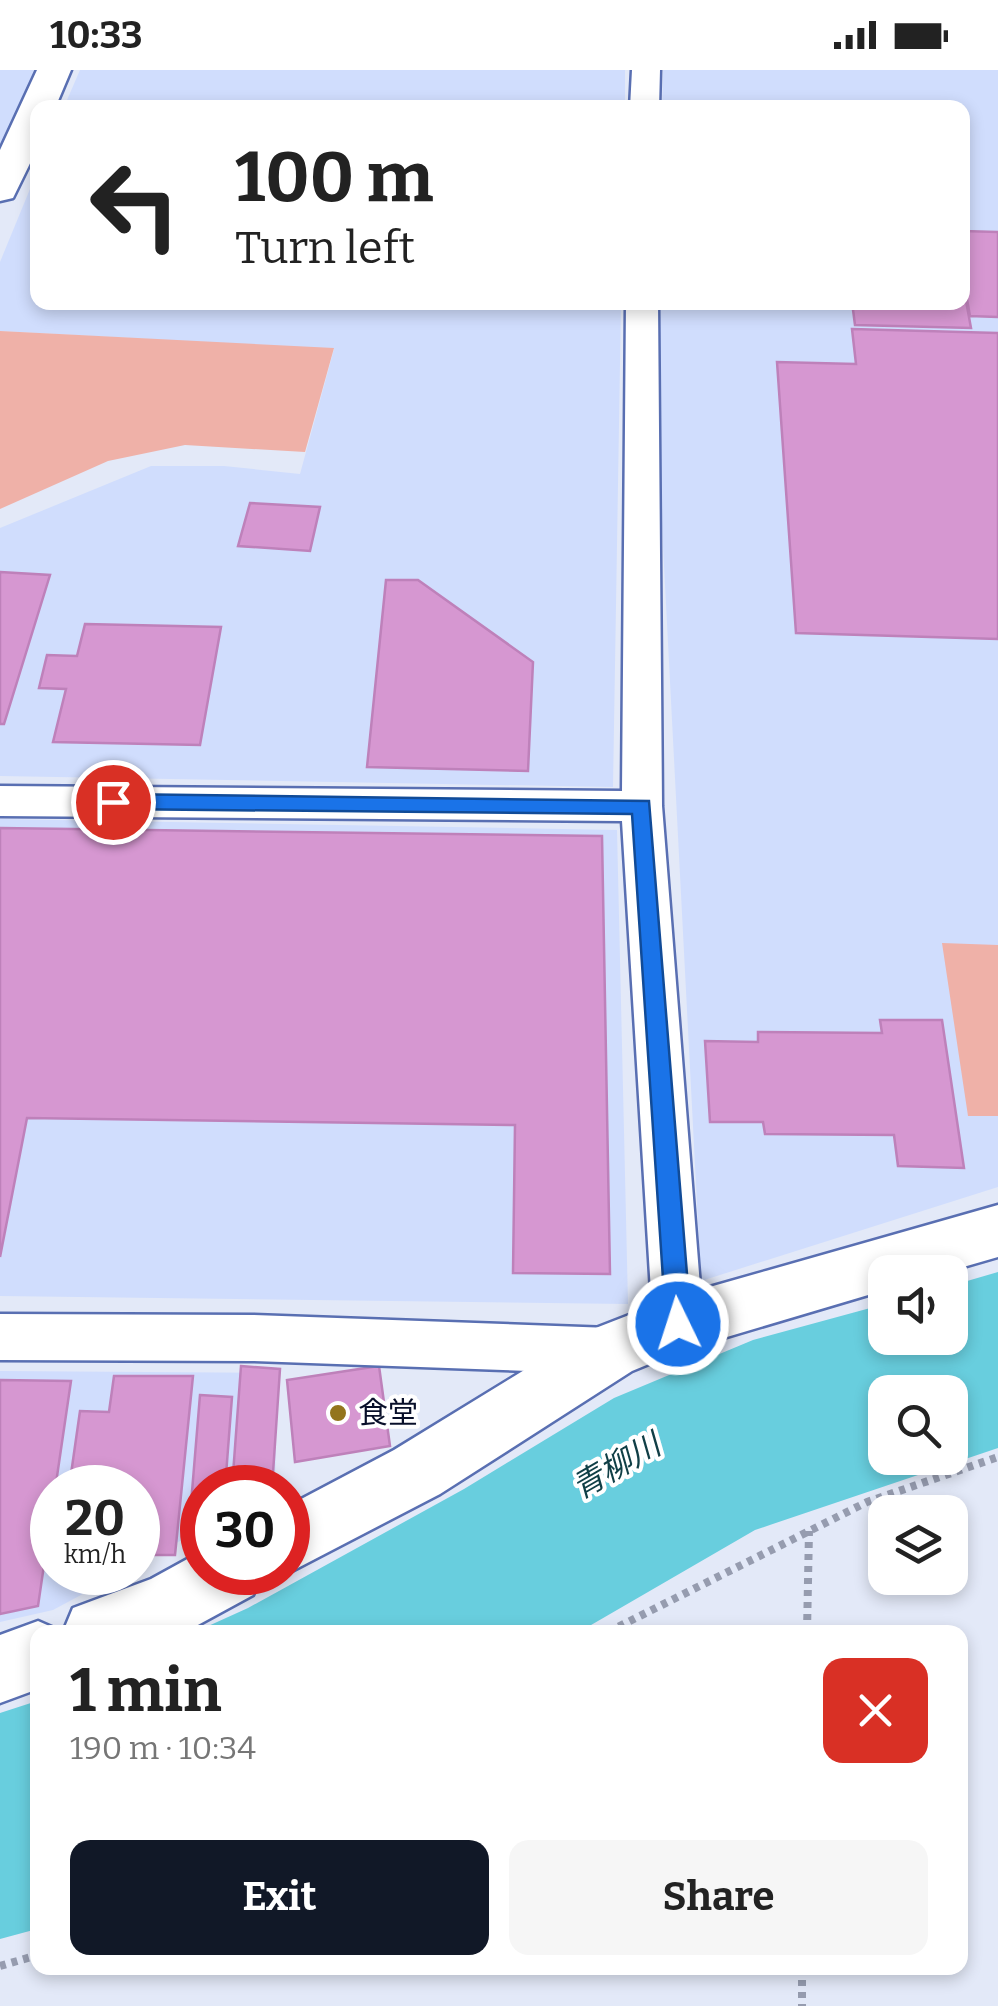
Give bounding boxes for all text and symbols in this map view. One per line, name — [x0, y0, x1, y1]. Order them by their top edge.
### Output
text: 10:33 — [50, 12, 143, 58]
text: 100 m — [235, 136, 434, 220]
icon: left — [70, 140, 200, 270]
text: Turn left — [235, 221, 415, 275]
pin — [71, 760, 156, 845]
icon: arrive — [86, 775, 141, 830]
map controls — [868, 1255, 968, 1595]
button: sound — [868, 1255, 968, 1355]
position arrow — [626, 1272, 730, 1376]
button: search — [868, 1375, 968, 1475]
place label: 食堂 — [358, 1395, 418, 1431]
marker: 食堂 — [327, 1402, 349, 1424]
water label: 青柳川 — [565, 1424, 670, 1506]
speed limit sign: 30 — [180, 1465, 310, 1595]
text: 20 — [65, 1488, 125, 1548]
button: layers — [868, 1495, 968, 1595]
text: km/h — [64, 1540, 126, 1570]
text: 1 min — [70, 1655, 222, 1727]
button: close — [823, 1658, 928, 1763]
text: 190 m · 10:34 — [70, 1729, 256, 1767]
button: Exit — [70, 1840, 489, 1955]
button: Share — [509, 1840, 928, 1955]

